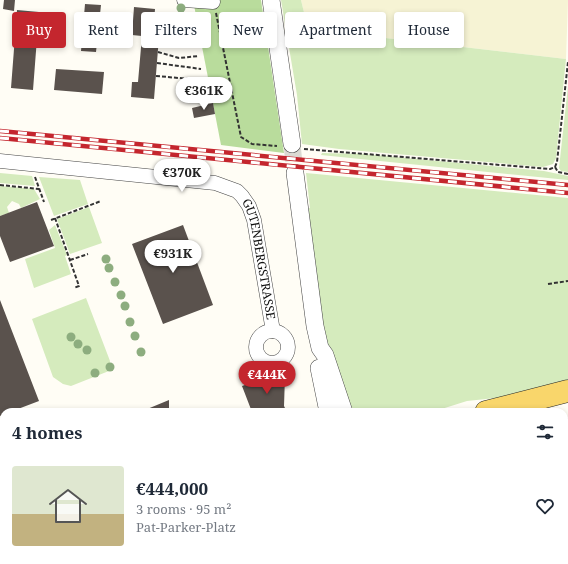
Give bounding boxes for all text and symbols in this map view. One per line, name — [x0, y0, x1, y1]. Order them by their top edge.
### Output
chip: Buy — [12, 12, 66, 48]
chip: Rent — [74, 12, 133, 48]
chip: Filters — [141, 12, 211, 48]
chip: New — [219, 12, 277, 48]
chip: Apartment — [285, 12, 386, 48]
chip: House — [394, 12, 464, 48]
pin: €361K — [176, 77, 232, 111]
text: €361K — [185, 81, 223, 99]
pin: €370K — [154, 159, 210, 193]
text: €370K — [163, 163, 201, 181]
street label: GUTENBERGSTRASSE — [238, 195, 280, 321]
pin: €931K — [145, 240, 201, 274]
text: €931K — [154, 244, 192, 262]
pin: €444K — [239, 361, 295, 395]
text: €444K — [248, 365, 286, 383]
text: 4 homes — [12, 421, 82, 444]
icon: filters — [534, 421, 556, 443]
text: €444,000 — [136, 477, 208, 500]
icon: home — [44, 482, 92, 530]
icon: heart — [534, 495, 556, 517]
text: 3 rooms · 95 m² — [136, 500, 231, 518]
text: Pat-Parker-Platz — [136, 518, 236, 536]

